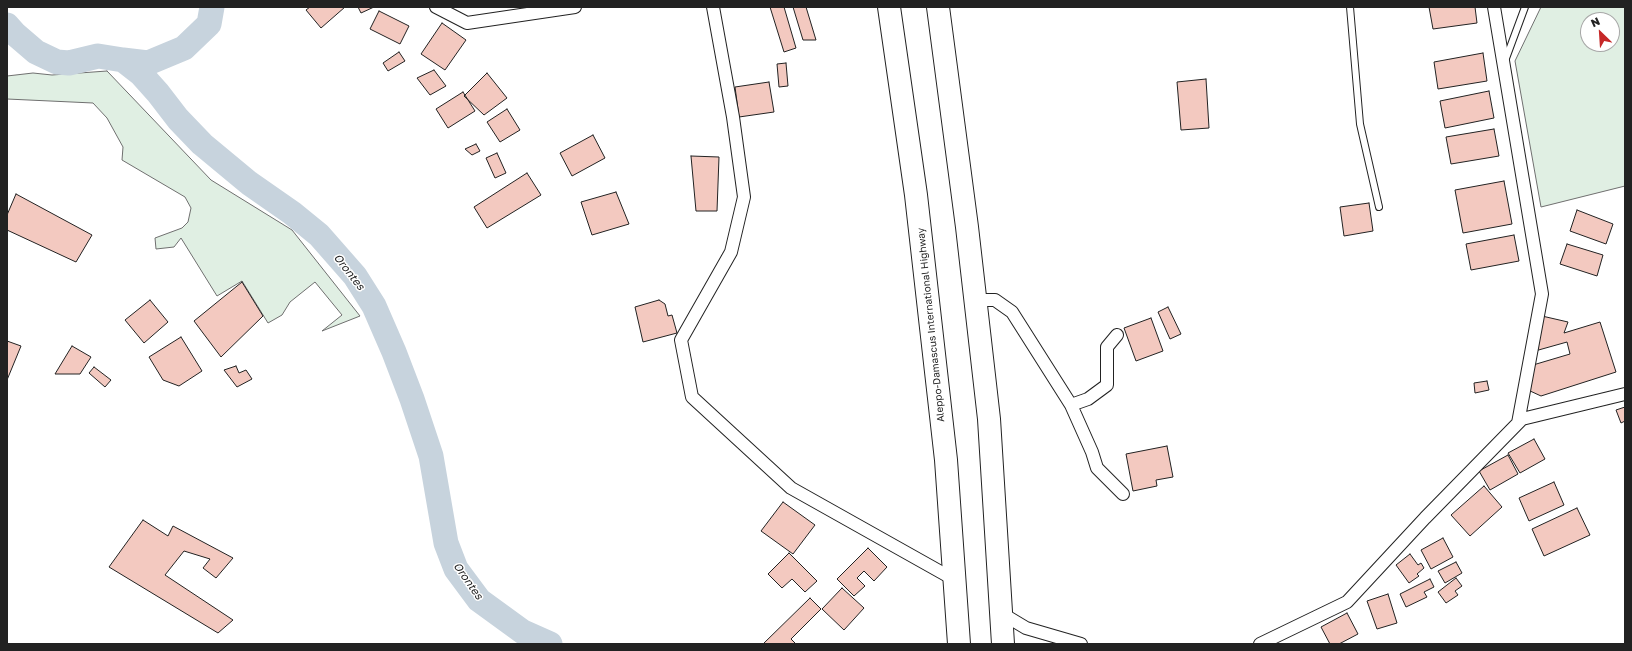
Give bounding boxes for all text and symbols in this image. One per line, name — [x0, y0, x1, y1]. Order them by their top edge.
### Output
north arrow — [1580, 12, 1620, 52]
text: N — [1589, 14, 1602, 29]
street label: Aleppo-Damascus International Highway — [915, 227, 947, 423]
water label: Orontes — [331, 251, 367, 293]
water label: Orontes — [450, 560, 486, 602]

